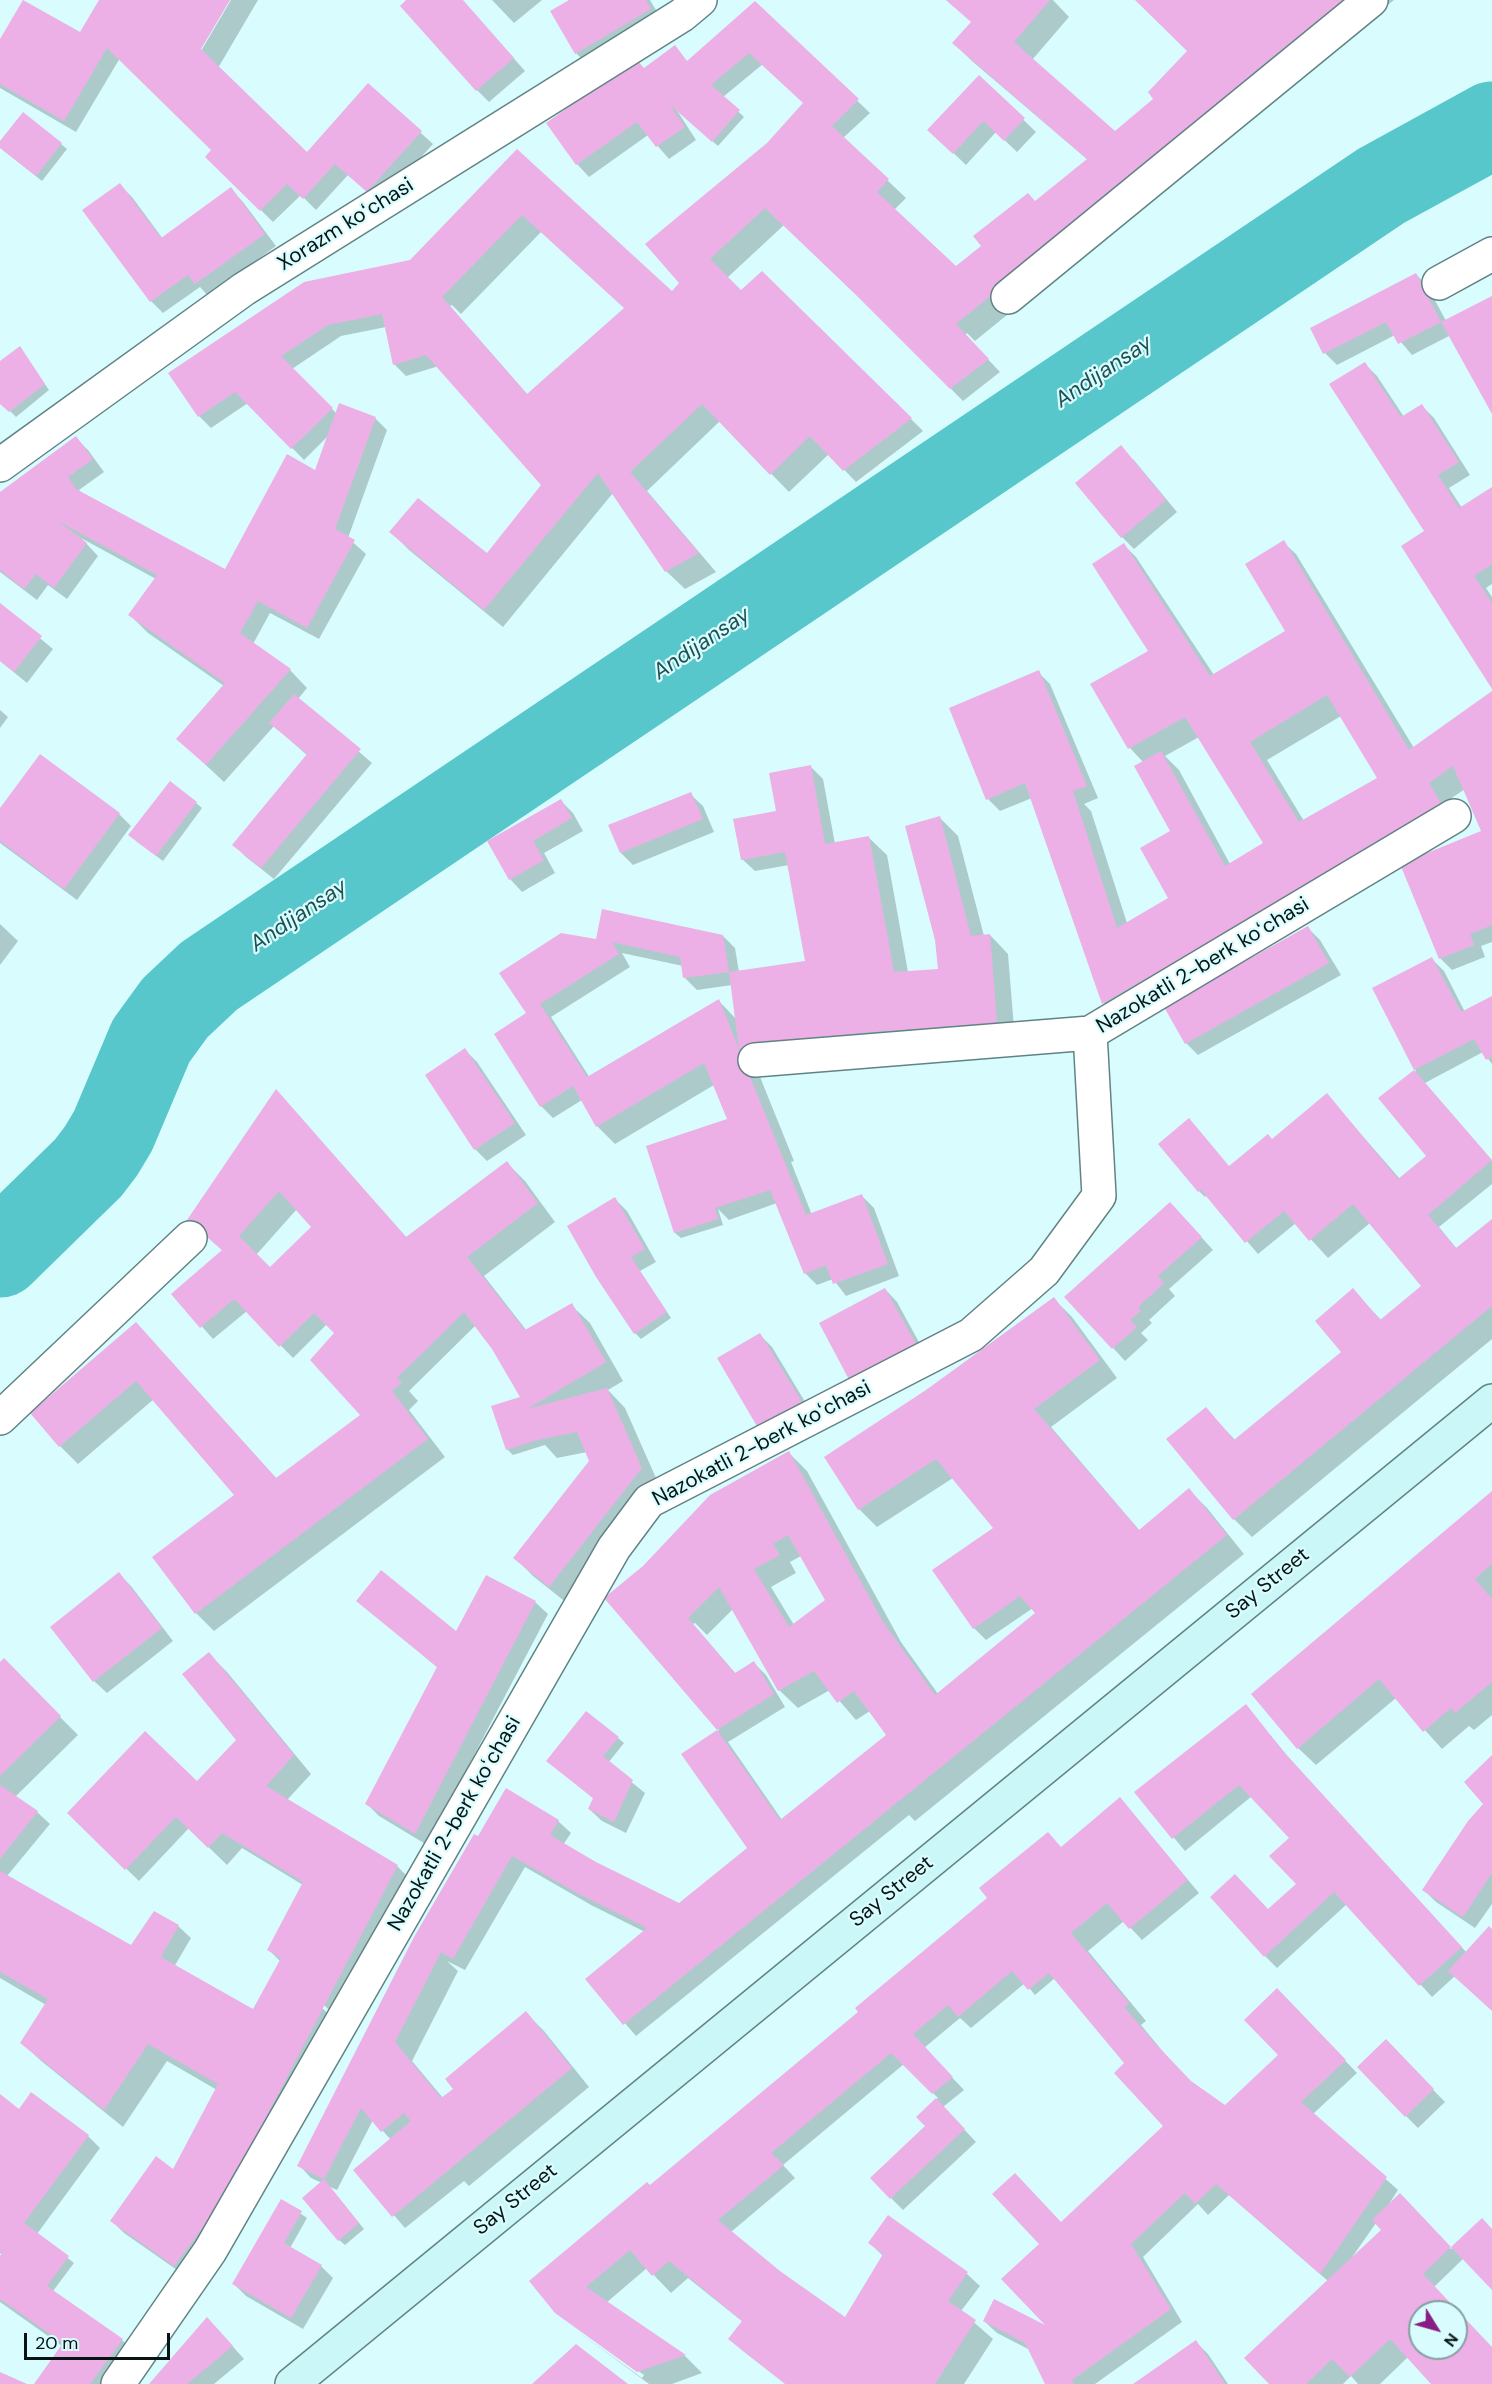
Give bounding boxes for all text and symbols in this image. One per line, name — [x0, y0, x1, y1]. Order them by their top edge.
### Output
street label: Xorazm koʻchasi — [273, 173, 419, 277]
water label: Andijansay — [1050, 330, 1158, 414]
water label: Andijansay — [648, 602, 756, 686]
water label: Andijansay — [245, 874, 353, 958]
street label: Nazokatli 2-berk koʻchasi — [1092, 892, 1314, 1040]
street label: Nazokatli 2-berk koʻchasi — [649, 1376, 875, 1512]
street label: Say Street — [1221, 1543, 1315, 1625]
street label: Nazokatli 2-berk koʻchasi — [383, 1712, 527, 1936]
street label: Say Street — [845, 1851, 939, 1933]
street label: Say Street — [469, 2159, 563, 2241]
north arrow — [1408, 2300, 1468, 2360]
scale bar — [27, 2321, 172, 2359]
text: N — [1439, 2329, 1463, 2351]
text: 20 m — [35, 2331, 78, 2355]

